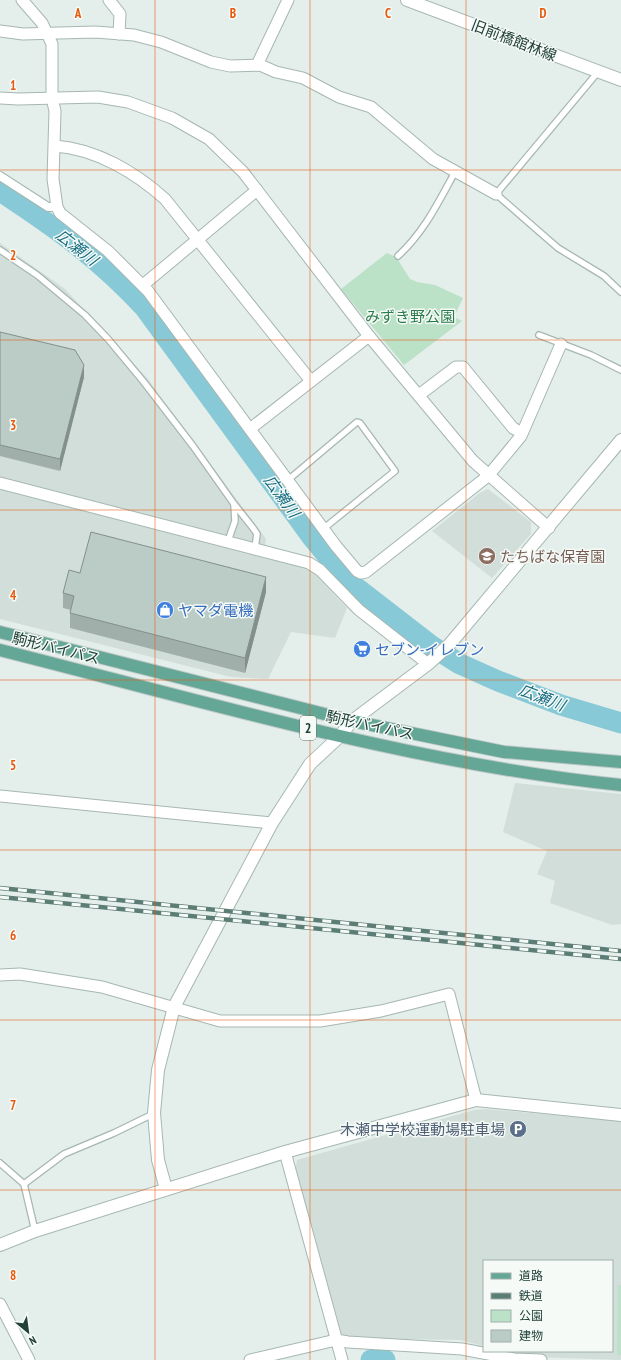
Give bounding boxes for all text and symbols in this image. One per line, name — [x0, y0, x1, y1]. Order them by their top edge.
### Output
text: A — [74, 5, 82, 22]
text: B — [230, 5, 236, 22]
text: C — [385, 5, 391, 22]
text: D — [540, 5, 547, 22]
street label: 旧前橋館林線 — [469, 15, 559, 65]
text: 1 — [10, 77, 16, 94]
water label: 広瀬川 — [52, 224, 104, 271]
text: 2 — [10, 247, 16, 264]
park label: みずき野公園 — [365, 307, 455, 326]
text: 3 — [10, 417, 16, 434]
water label: 広瀬川 — [260, 471, 305, 523]
school or university icon: たちばな保育園 — [477, 546, 497, 566]
place label: たちばな保育園 — [500, 547, 605, 566]
text: 4 — [10, 587, 17, 604]
shop icon: ヤマダ電機 — [155, 600, 175, 620]
place label: ヤマダ電機 — [178, 601, 253, 620]
street label: 駒形バイパス — [10, 628, 102, 668]
supermarket icon: セブン-イレブン — [352, 639, 372, 659]
place label: セブン-イレブン — [375, 640, 484, 659]
water label: 広瀬川 — [516, 679, 570, 716]
street label: 駒形バイパス — [324, 706, 416, 744]
road number: 2 — [300, 716, 316, 740]
text: 5 — [10, 757, 16, 774]
text: 6 — [10, 927, 16, 944]
text: 7 — [10, 1097, 16, 1114]
parking icon: 木瀬中学校運動場駐車場 — [508, 1119, 528, 1139]
place label: 木瀬中学校運動場駐車場 — [340, 1120, 505, 1139]
legend — [483, 1260, 613, 1352]
text: 8 — [10, 1267, 16, 1284]
text: 道路 — [519, 1268, 543, 1283]
text: 鉄道 — [519, 1288, 543, 1303]
text: 公園 — [519, 1308, 543, 1323]
north arrow — [8, 1312, 48, 1352]
text: 建物 — [519, 1328, 543, 1343]
text: N — [27, 1333, 39, 1348]

